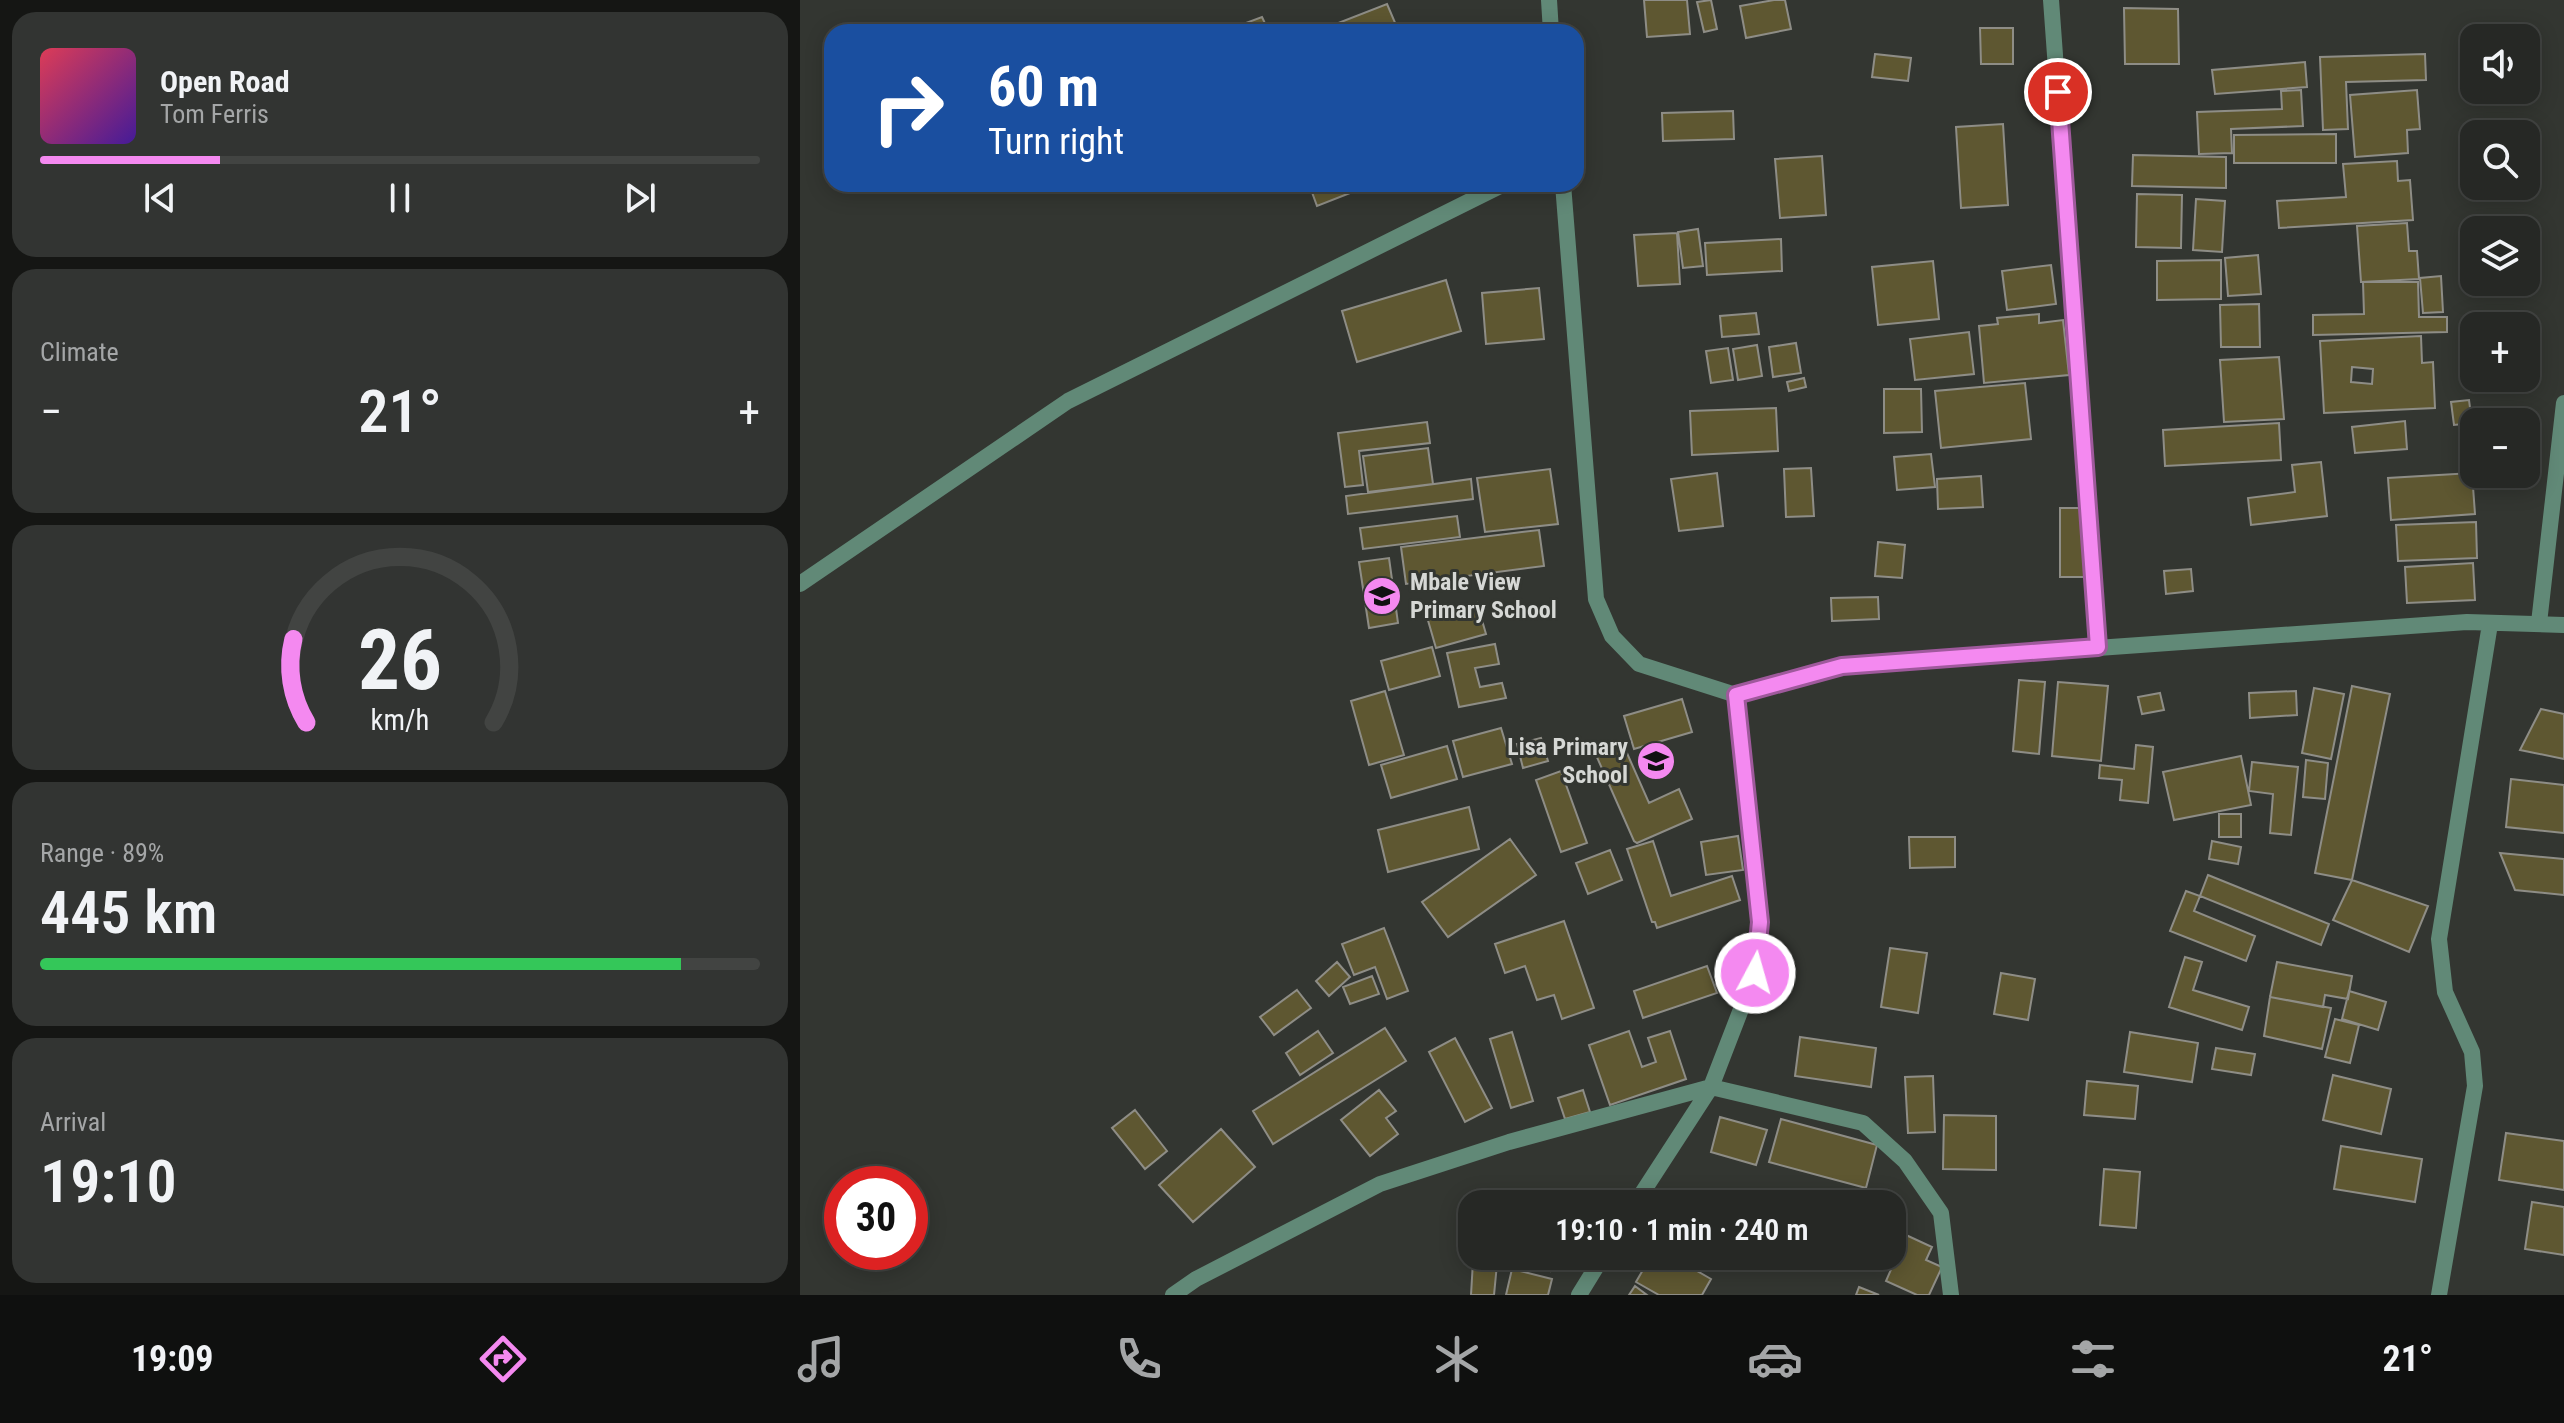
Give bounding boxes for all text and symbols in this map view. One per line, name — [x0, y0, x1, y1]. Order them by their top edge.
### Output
map controls — [2460, 24, 2540, 488]
button: sound — [2460, 24, 2540, 104]
text: 60 m — [988, 54, 1099, 120]
icon: right — [856, 56, 960, 160]
pin — [2024, 58, 2092, 126]
text: Open Road — [160, 64, 290, 99]
icon: arrive — [2036, 70, 2080, 114]
text: Tom Ferris — [160, 99, 269, 129]
button: search — [2460, 120, 2540, 200]
text: Turn right — [988, 121, 1124, 163]
icon: previous — [138, 176, 182, 220]
icon: pause — [378, 176, 422, 220]
icon: next — [618, 176, 662, 220]
button: layers — [2460, 216, 2540, 296]
button: + — [2460, 312, 2540, 392]
text: Climate — [40, 337, 119, 367]
text: 21° — [358, 376, 442, 447]
text: − — [40, 386, 62, 438]
text: + — [738, 386, 760, 438]
button: − — [2460, 408, 2540, 488]
place label: Mbale View Primary School — [1410, 568, 1557, 624]
school or university icon: Mbale View Primary School — [1361, 575, 1403, 617]
text: 26 — [358, 612, 442, 709]
text: km/h — [371, 704, 429, 738]
place label: Lisa Primary School — [1507, 733, 1628, 789]
school or university icon: Lisa Primary School — [1635, 740, 1677, 782]
text: Range · 89% — [40, 838, 164, 868]
text: 445 km — [40, 877, 217, 948]
position arrow — [1713, 931, 1797, 1015]
text: Arrival — [40, 1107, 106, 1137]
text: 19:10 — [40, 1146, 177, 1217]
speed limit sign: 30 — [824, 1166, 928, 1270]
text: 19:10 · 1 min · 240 m — [1555, 1212, 1809, 1247]
icon: directions — [475, 1331, 531, 1387]
icon: music — [793, 1331, 849, 1387]
icon: phone — [1111, 1331, 1167, 1387]
icon: climate — [1429, 1331, 1485, 1387]
icon: car — [1747, 1331, 1803, 1387]
icon: filters — [2065, 1331, 2121, 1387]
text: 19:09 — [131, 1338, 214, 1380]
text: 21° — [2383, 1338, 2433, 1380]

